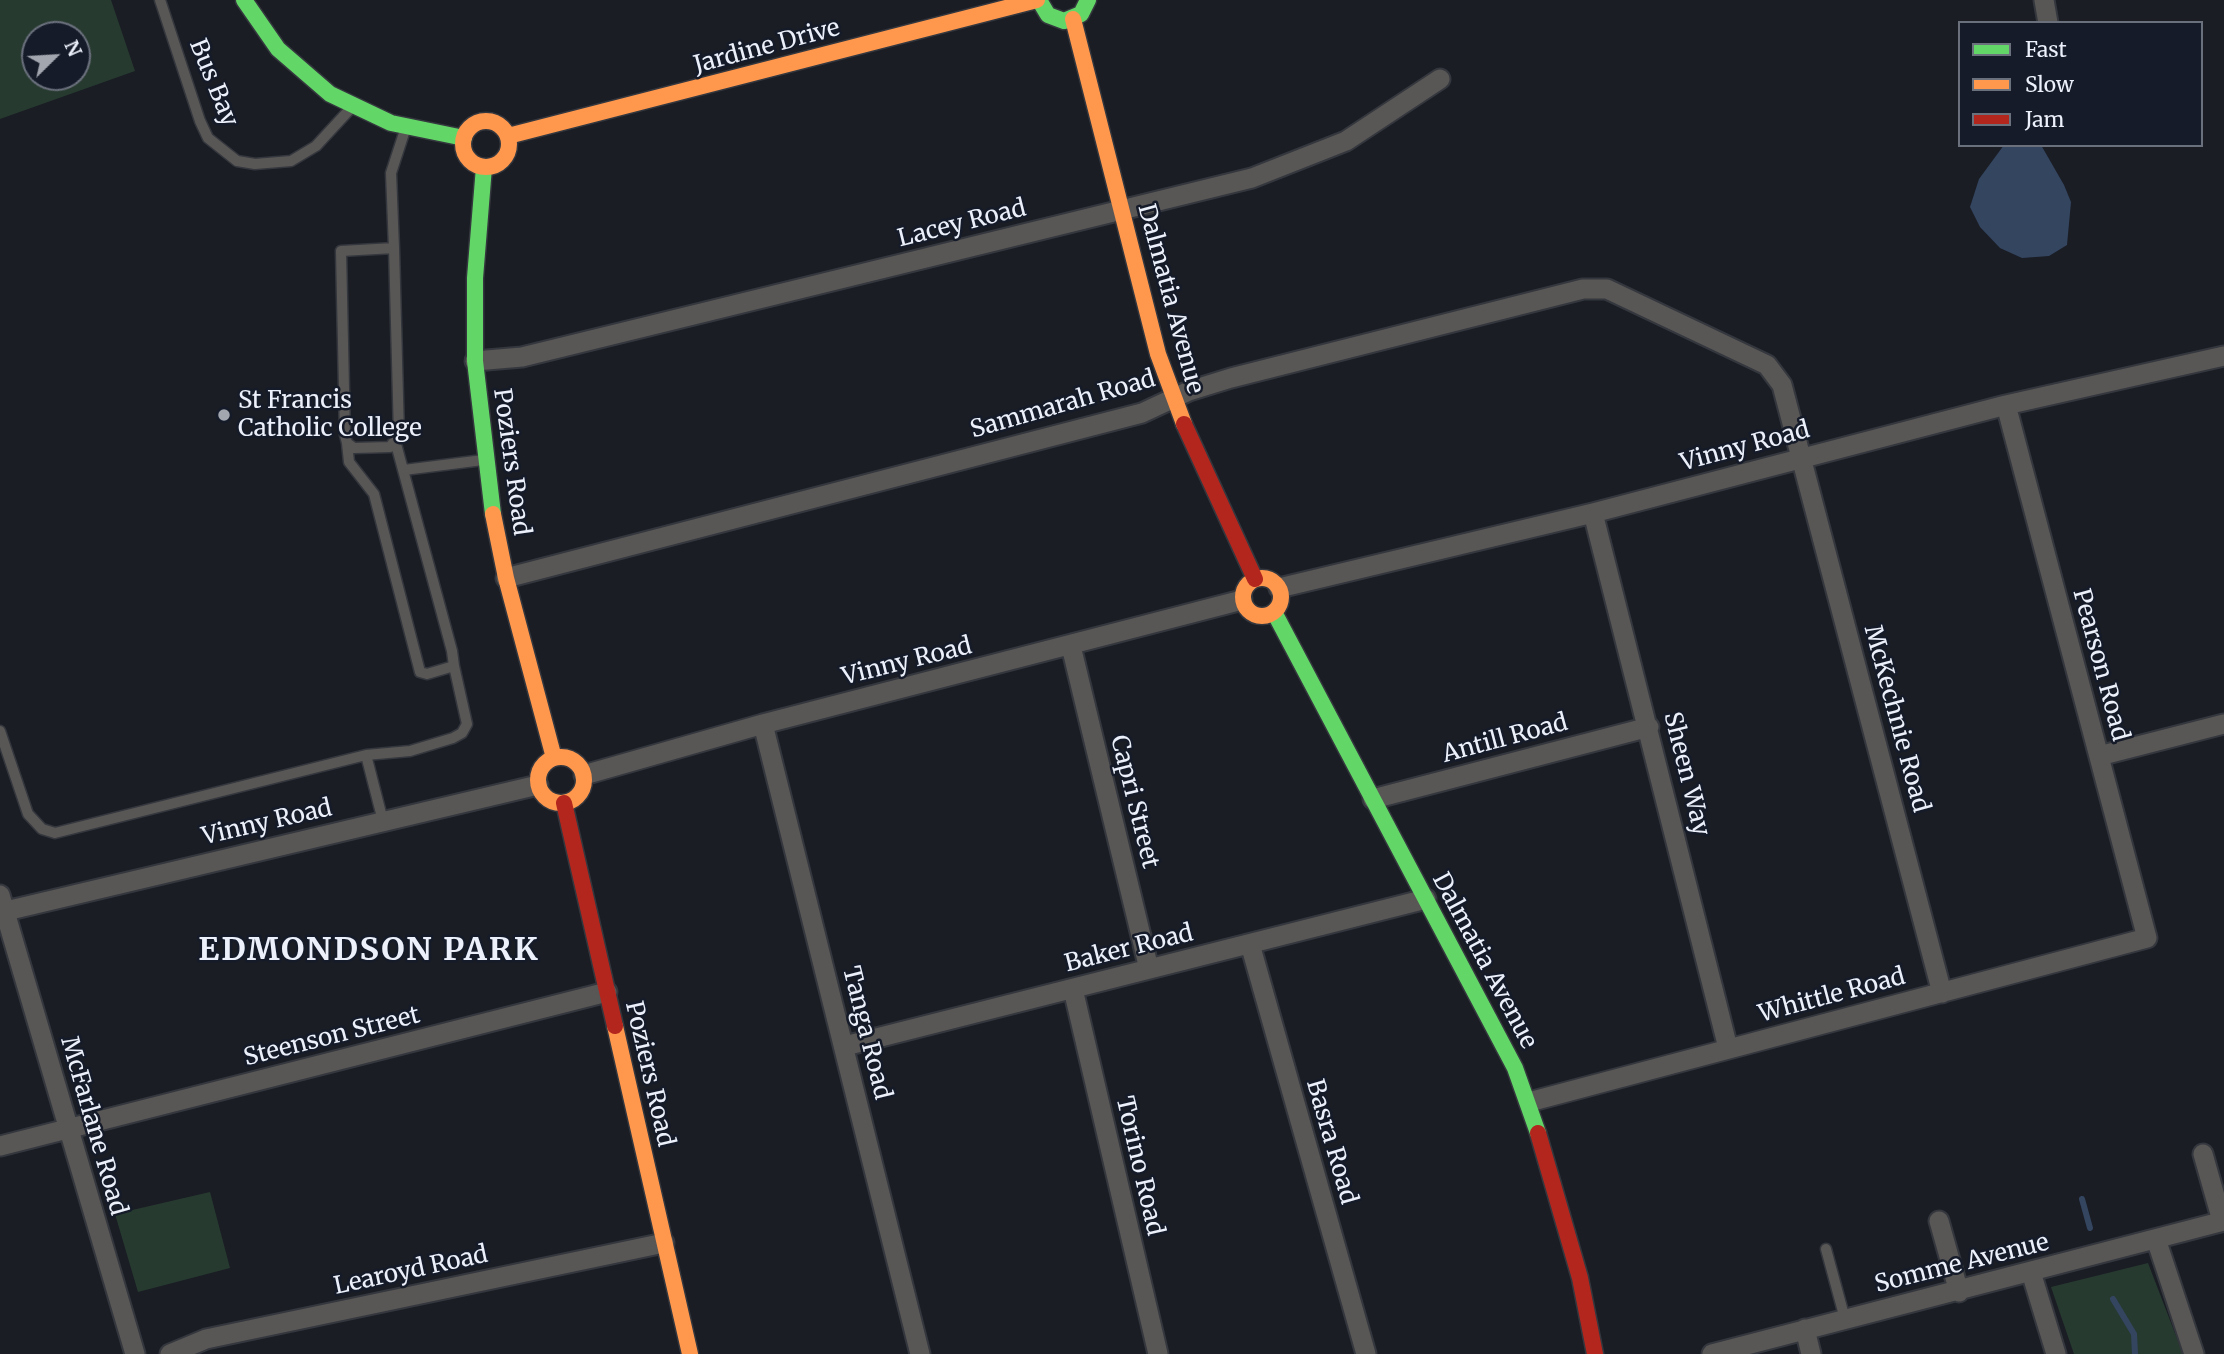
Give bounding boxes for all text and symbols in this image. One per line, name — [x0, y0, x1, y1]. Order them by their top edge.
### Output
street label: Jardine Drive — [691, 14, 843, 80]
north arrow — [21, 21, 91, 91]
legend — [1958, 21, 2203, 147]
street label: Bus Bay — [182, 35, 244, 131]
text: Fast — [2025, 36, 2067, 63]
text: N — [59, 37, 87, 60]
text: Slow — [2025, 71, 2074, 98]
text: Jam — [2025, 106, 2064, 133]
street label: Lacey Road — [895, 194, 1029, 254]
street label: Dalmatia Avenue — [1131, 201, 1209, 397]
street label: Sammarah Road — [967, 365, 1159, 445]
place label: St Francis Catholic College — [238, 387, 422, 443]
street label: Poziers Road — [486, 387, 536, 537]
marker: St Francis Catholic College — [216, 407, 232, 423]
street label: Vinny Road — [1677, 416, 1813, 478]
street label: Pearson Road — [2066, 586, 2134, 744]
street label: McKechnie Road — [1857, 622, 1935, 816]
street label: Vinny Road — [839, 632, 975, 692]
street label: Antill Road — [1439, 708, 1571, 770]
street label: Sheen Way — [1657, 709, 1715, 839]
street label: Capri Street — [1104, 732, 1164, 872]
street label: Vinny Road — [199, 794, 335, 852]
street label: Dalmatia Avenue — [1425, 868, 1543, 1054]
street label: Baker Road — [1062, 919, 1196, 979]
district label: EDMONDSON PARK — [200, 932, 538, 970]
street label: Tanga Road — [836, 963, 896, 1103]
street label: Whittle Road — [1756, 963, 1908, 1029]
street label: Poziers Road — [618, 999, 680, 1149]
street label: Steenson Street — [241, 1001, 423, 1073]
street label: McFarlane Road — [54, 1033, 132, 1219]
street label: Basra Road — [1299, 1076, 1363, 1208]
street label: Torino Road — [1109, 1093, 1169, 1239]
street label: Somme Avenue — [1872, 1228, 2052, 1300]
street label: Learoyd Road — [331, 1241, 491, 1301]

